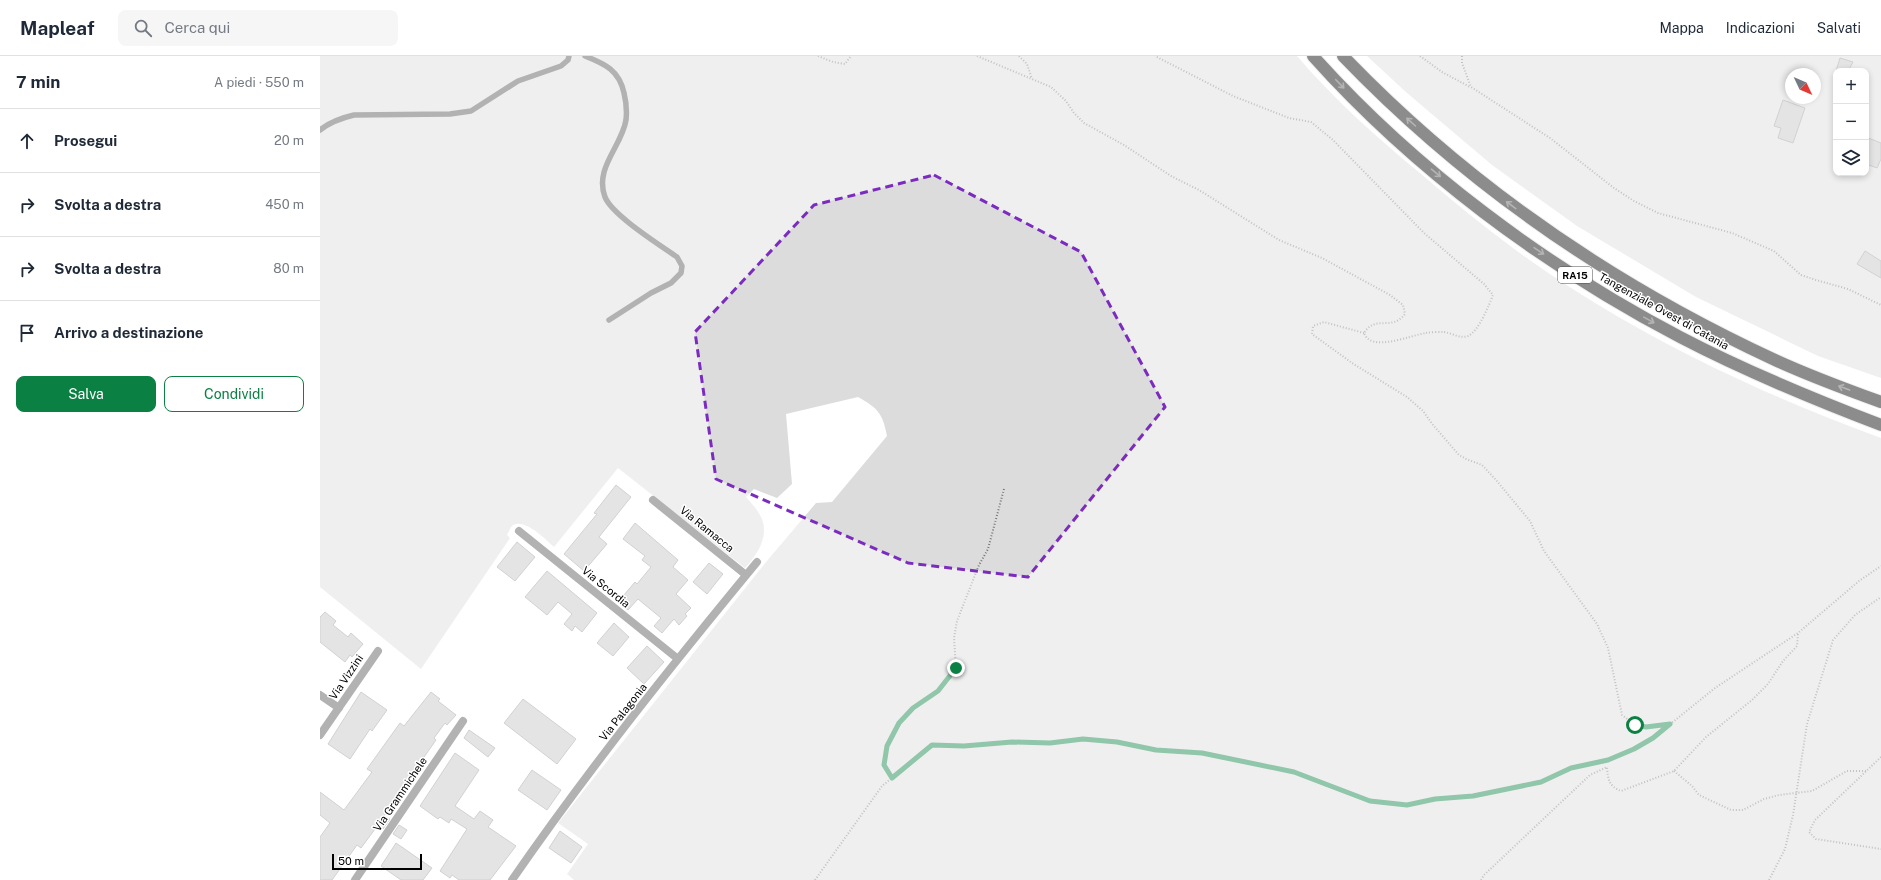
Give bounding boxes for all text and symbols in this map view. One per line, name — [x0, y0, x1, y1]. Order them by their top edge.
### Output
search box — [118, 10, 398, 46]
text: Mapleaf — [20, 17, 94, 39]
icon: search — [132, 17, 154, 39]
text: Cerca qui — [164, 19, 230, 36]
text: Mappa — [1659, 20, 1704, 36]
text: Indicazioni — [1726, 20, 1795, 36]
text: Salvati — [1817, 20, 1861, 36]
north arrow — [1785, 68, 1821, 104]
map controls — [1833, 68, 1869, 176]
button: + — [1833, 68, 1869, 104]
text: 7 min — [16, 72, 60, 92]
text: A piedi · 550 m — [214, 75, 304, 90]
one-way arrow — [1335, 79, 1345, 89]
button: − — [1833, 104, 1869, 140]
one-way arrow — [1405, 118, 1416, 127]
icon: ahead — [16, 130, 38, 152]
text: Prosegui — [54, 132, 117, 149]
text: 20 m — [274, 133, 304, 148]
button: layers — [1833, 140, 1869, 176]
one-way arrow — [1430, 168, 1441, 177]
icon: right — [16, 194, 38, 216]
text: Svolta a destra — [54, 196, 161, 213]
text: 450 m — [265, 197, 304, 212]
one-way arrow — [1505, 201, 1516, 209]
one-way arrow — [1533, 247, 1544, 255]
icon: right — [16, 258, 38, 280]
text: Svolta a destra — [54, 260, 161, 277]
text: 80 m — [273, 261, 304, 276]
road number: RA15 — [1558, 267, 1592, 283]
street label: Tangenziale Ovest di Catania — [1597, 270, 1731, 352]
one-way arrow — [1643, 316, 1655, 324]
icon: arrive — [16, 322, 38, 344]
text: Arrivo a destinazione — [54, 324, 203, 341]
button: Salva — [16, 376, 156, 412]
button: Condividi — [164, 376, 304, 412]
one-way arrow — [1839, 384, 1851, 392]
street label: Via Ramacca — [678, 504, 736, 554]
street label: Via Scordia — [580, 564, 632, 610]
street label: Via Vizzini — [327, 652, 365, 702]
route end — [947, 659, 965, 677]
street label: Via Palagonia — [597, 681, 649, 743]
route start — [1626, 716, 1644, 734]
street label: Via Grammichele — [371, 755, 429, 833]
scale bar — [332, 852, 422, 871]
text: 50 m — [338, 855, 364, 867]

